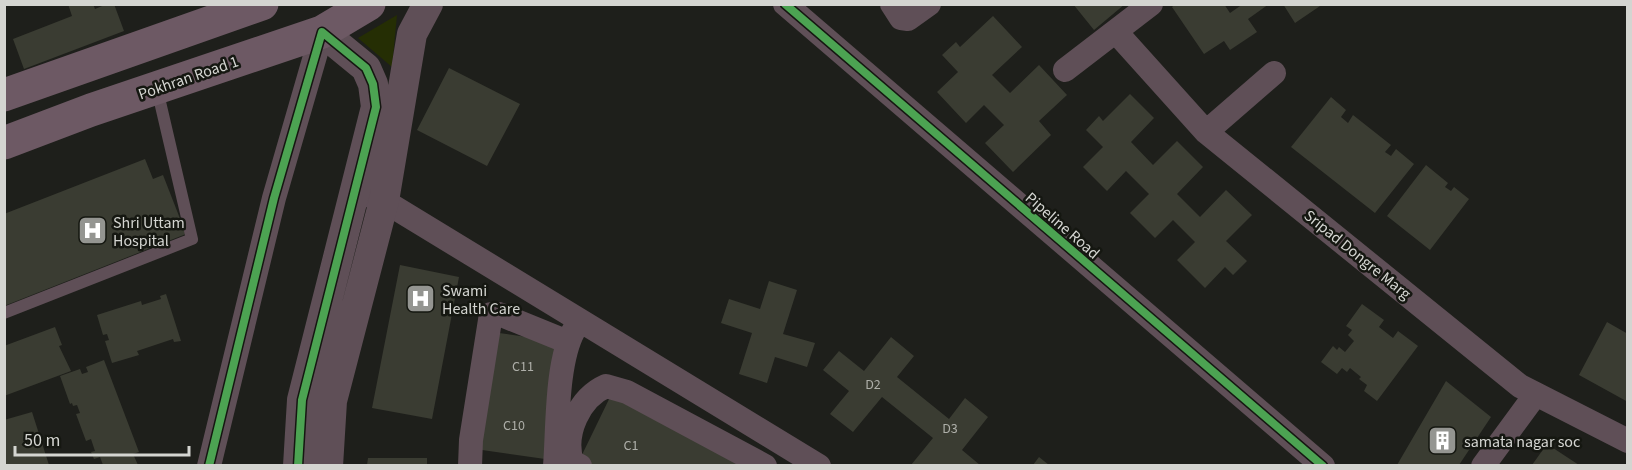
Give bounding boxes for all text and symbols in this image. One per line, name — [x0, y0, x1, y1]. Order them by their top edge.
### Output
street label: Pokhran Road 1 — [135, 50, 241, 105]
street label: Pipeline Road — [1020, 187, 1104, 264]
street label: Sripad Dongre Marg — [1299, 205, 1416, 305]
place label: Shri Uttam Hospital — [113, 212, 185, 252]
hospital icon: Shri Uttam Hospital — [76, 215, 108, 247]
place label: Swami Health Care — [442, 280, 520, 320]
hospital icon: Swami Health Care — [405, 283, 437, 315]
house number: C11 — [512, 357, 534, 377]
house number: D2 — [865, 375, 881, 395]
house number: C10 — [503, 416, 525, 436]
scale bar — [15, 419, 189, 457]
house number: D3 — [942, 419, 958, 439]
building icon: samata nagar soc — [1427, 425, 1459, 457]
text: 50 m — [24, 428, 60, 453]
place label: samata nagar soc — [1464, 431, 1580, 453]
house number: C1 — [624, 436, 639, 456]

